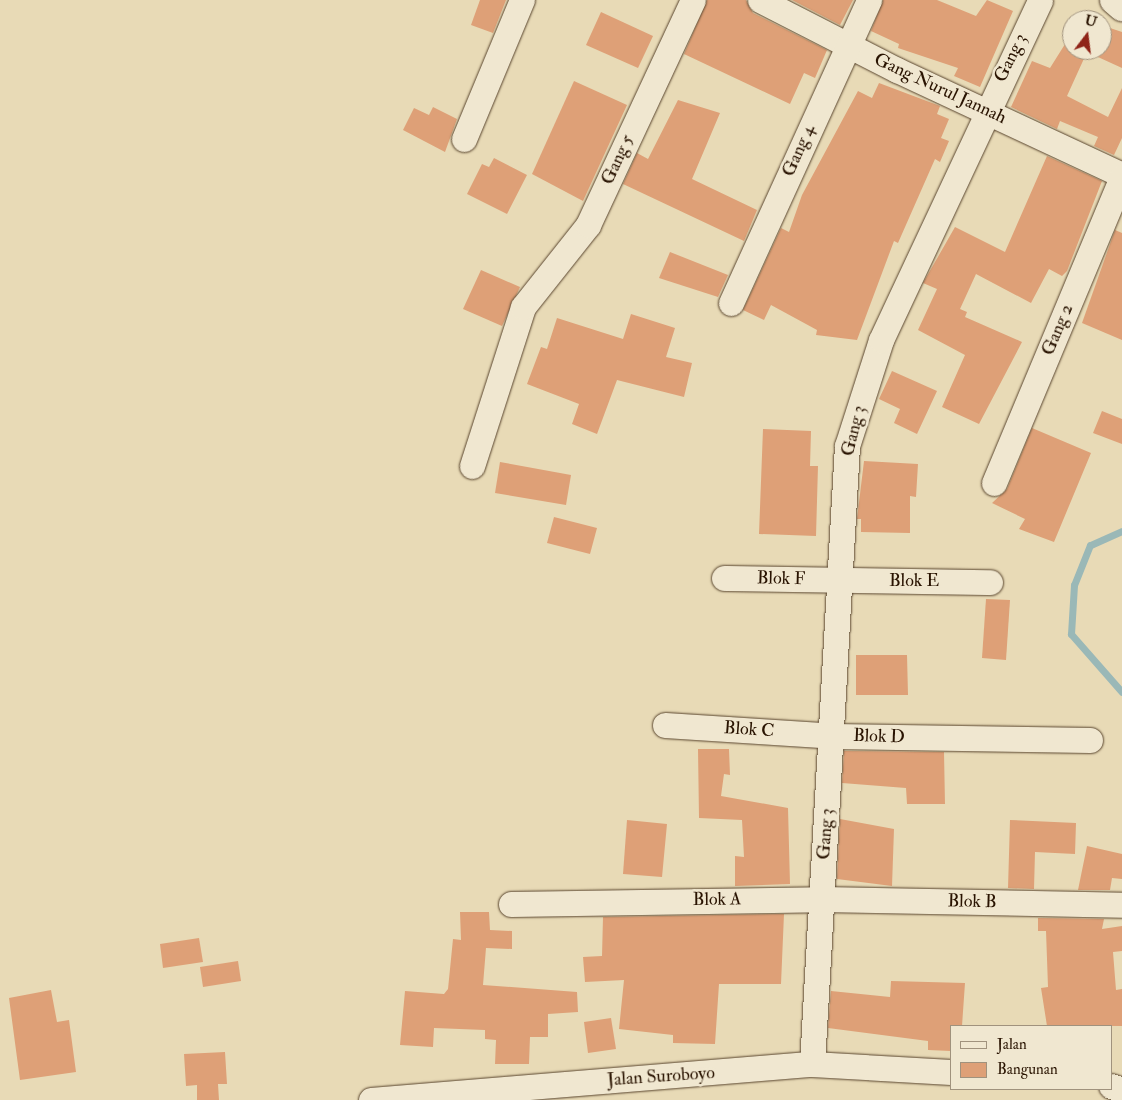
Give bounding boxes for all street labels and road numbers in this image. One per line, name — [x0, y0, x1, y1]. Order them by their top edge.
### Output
street label: Gang 3 — [990, 30, 1032, 86]
street label: Gang Nurul Jannah — [870, 49, 1010, 129]
street label: Gang 4 — [778, 122, 820, 180]
street label: Gang 5 — [597, 132, 639, 188]
street label: Gang 2 — [1038, 301, 1078, 359]
street label: Gang 3 — [837, 403, 871, 459]
street label: Blok F — [757, 568, 805, 590]
street label: Blok E — [889, 570, 939, 592]
street label: Blok C — [723, 717, 775, 743]
street label: Blok D — [853, 725, 905, 749]
street label: Gang 3 — [813, 808, 839, 860]
street label: Blok A — [692, 889, 742, 911]
street label: Blok B — [947, 891, 997, 913]
street label: Jalan Suroboyo — [606, 1062, 716, 1092]

